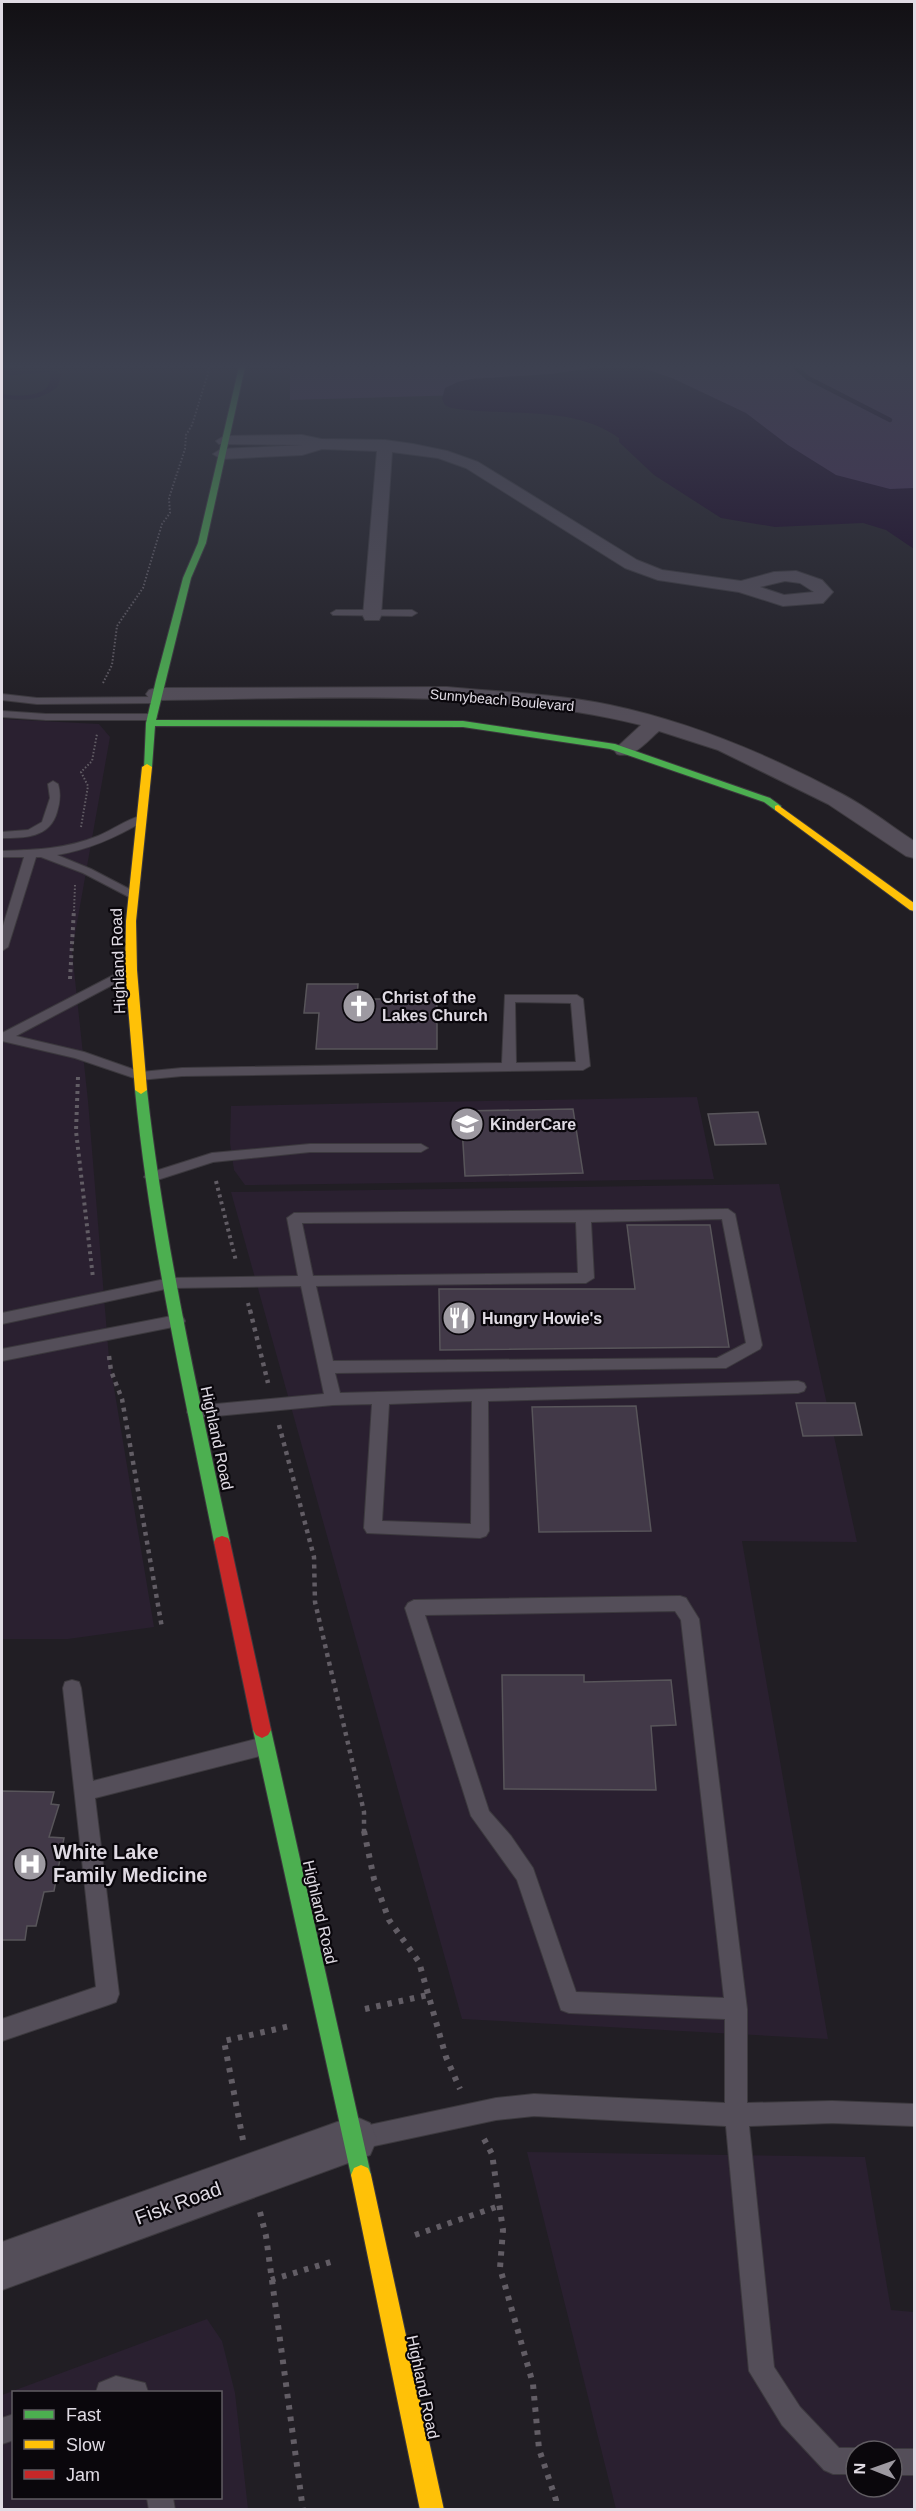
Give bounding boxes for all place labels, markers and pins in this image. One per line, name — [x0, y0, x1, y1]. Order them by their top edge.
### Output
church icon: Christ of the Lakes Church — [341, 988, 377, 1024]
place label: Christ of the Lakes Church — [382, 989, 488, 1024]
school or university icon: KinderCare — [449, 1106, 485, 1142]
place label: KinderCare — [490, 1116, 576, 1133]
restaurant icon: Hungry Howie's — [441, 1300, 477, 1336]
place label: Hungry Howie's — [482, 1310, 602, 1327]
place label: White Lake Family Medicine — [53, 1841, 208, 1886]
hospital icon: White Lake Family Medicine — [12, 1846, 48, 1882]

